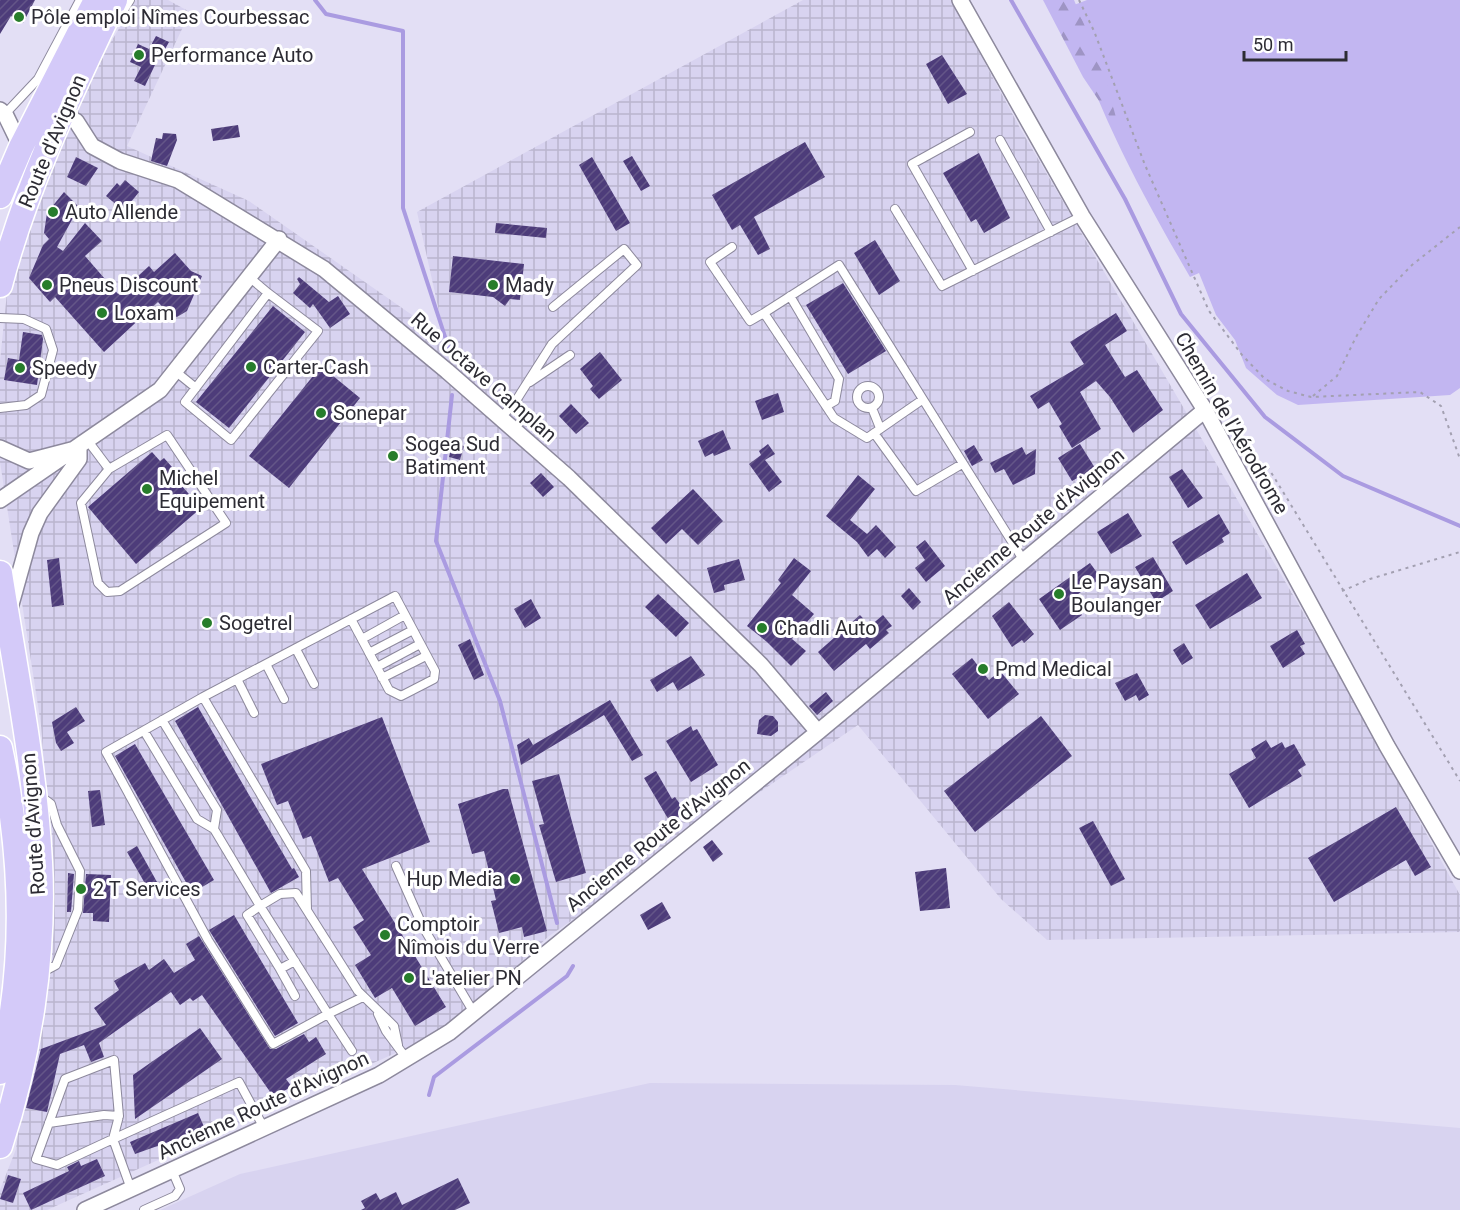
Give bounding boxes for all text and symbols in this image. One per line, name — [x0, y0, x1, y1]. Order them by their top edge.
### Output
place label: Pôle emploi Nîmes Courbessac — [31, 5, 310, 29]
marker: Pôle emploi Nîmes Courbessac — [12, 10, 26, 24]
scale bar — [1244, 24, 1346, 62]
text: 50 m — [1253, 34, 1293, 55]
place label: Performance Auto — [151, 43, 313, 67]
marker: Performance Auto — [132, 48, 146, 62]
street label: Route d'Avignon — [13, 71, 91, 211]
place label: Auto Allende — [65, 200, 178, 224]
marker: Auto Allende — [46, 205, 60, 219]
place label: Pneus Discount — [59, 273, 198, 297]
place label: Mady — [505, 273, 555, 297]
marker: Pneus Discount — [40, 278, 54, 292]
marker: Mady — [486, 278, 500, 292]
place label: Loxam — [114, 301, 174, 325]
marker: Loxam — [95, 306, 109, 320]
street label: Rue Octave Camplan — [406, 307, 562, 447]
street label: Chemin de l'Aérodrome — [1170, 328, 1294, 518]
place label: Carter-Cash — [263, 355, 369, 379]
place label: Speedy — [32, 356, 98, 380]
marker: Carter-Cash — [244, 360, 258, 374]
marker: Speedy — [13, 361, 27, 375]
place label: Sonepar — [333, 401, 407, 425]
marker: Sonepar — [314, 406, 328, 420]
place label: Sogea Sud Batiment — [405, 432, 500, 479]
street label: Ancienne Route d'Avignon — [937, 443, 1129, 609]
marker: Sogea Sud Batiment — [386, 449, 400, 463]
place label: Michel Equipement — [159, 466, 265, 513]
marker: Michel Equipement — [140, 482, 154, 496]
place label: Le Paysan Boulanger — [1071, 570, 1162, 617]
marker: Le Paysan Boulanger — [1052, 587, 1066, 601]
place label: Sogetrel — [219, 611, 293, 635]
marker: Sogetrel — [200, 616, 214, 630]
place label: Chadli Auto — [774, 616, 877, 640]
marker: Chadli Auto — [755, 621, 769, 635]
place label: Pmd Medical — [995, 657, 1112, 681]
marker: Pmd Medical — [976, 662, 990, 676]
street label: Route d'Avignon — [16, 752, 50, 896]
street label: Ancienne Route d'Avignon — [561, 753, 755, 917]
place label: Hup Media — [406, 867, 503, 891]
marker: Hup Media — [508, 872, 522, 886]
place label: 2 T Services — [93, 877, 201, 901]
marker: 2 T Services — [74, 882, 88, 896]
place label: Comptoir Nîmois du Verre — [397, 912, 539, 959]
marker: Comptoir Nîmois du Verre — [378, 928, 392, 942]
place label: L'atelier PN — [421, 966, 522, 990]
marker: L'atelier PN — [402, 971, 416, 985]
street label: Ancienne Route d'Avignon — [154, 1046, 372, 1164]

